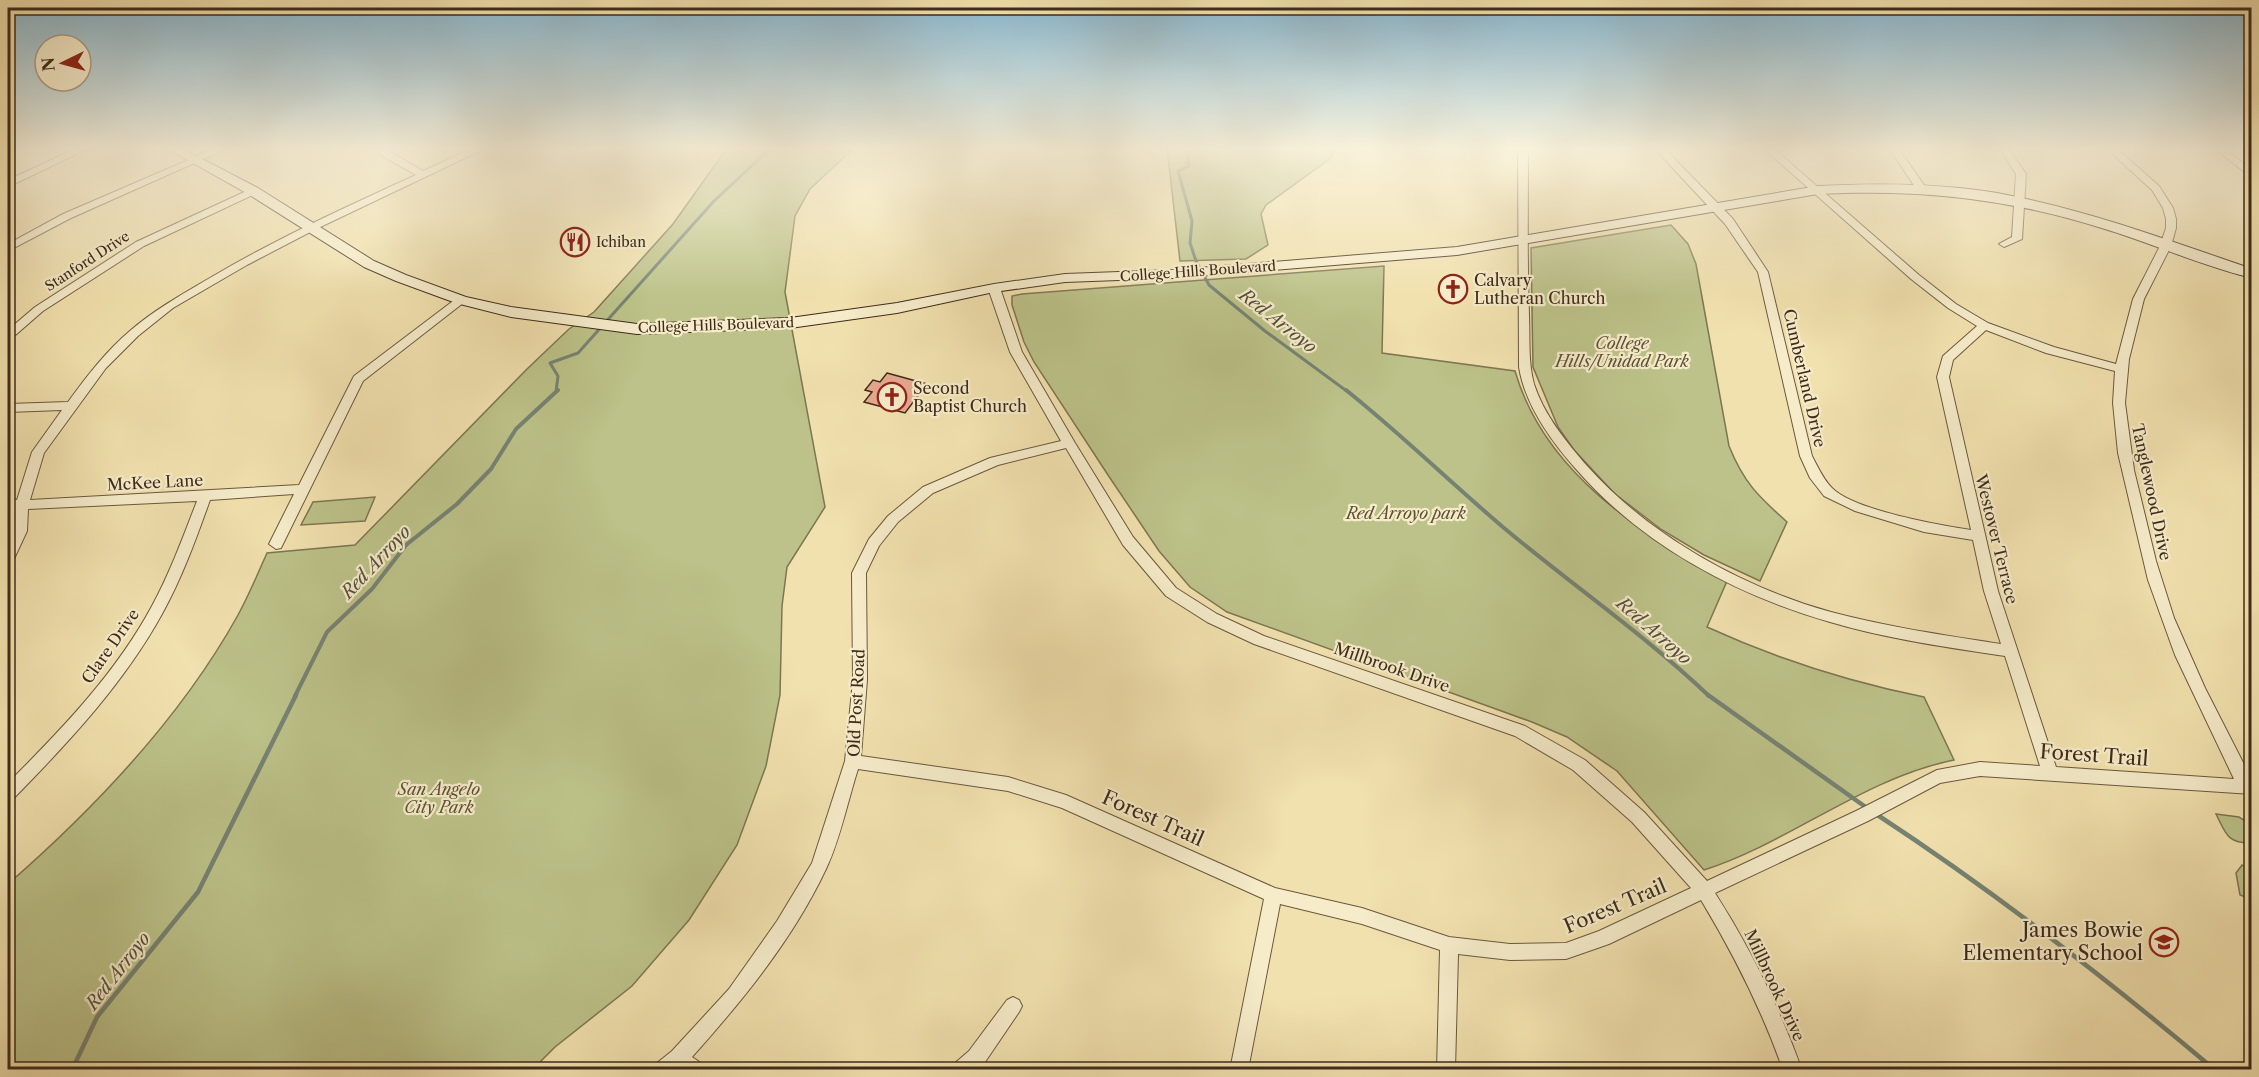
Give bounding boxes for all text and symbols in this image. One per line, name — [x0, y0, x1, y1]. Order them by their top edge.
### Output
north arrow — [33, 33, 93, 93]
text: N — [37, 56, 59, 72]
restaurant icon: Ichiban — [559, 226, 591, 258]
street label: Stanford Drive — [41, 227, 133, 295]
place label: Ichiban — [596, 233, 646, 251]
street label: College Hills Boulevard — [1119, 257, 1277, 285]
place label: Calvary Lutheran Church — [1474, 270, 1606, 308]
church icon: Calvary Lutheran Church — [1437, 273, 1469, 305]
water label: Red Arroyo — [1233, 283, 1321, 358]
street label: Cumberland Drive — [1779, 307, 1831, 449]
street label: College Hills Boulevard — [638, 313, 795, 337]
park label: College Hills/Unidad Park — [1553, 333, 1690, 371]
place label: Second Baptist Church — [913, 378, 1027, 416]
church icon: Second Baptist Church — [876, 381, 908, 413]
street label: Tanglewood Drive — [2128, 422, 2176, 562]
street label: McKee Lane — [106, 469, 204, 495]
street label: Westover Terrace — [1971, 471, 2023, 606]
park label: Red Arroyo park — [1344, 503, 1466, 523]
water label: Red Arroyo — [335, 521, 415, 605]
water label: Red Arroyo — [1611, 591, 1696, 669]
street label: Clare Drive — [77, 605, 143, 687]
street label: Millbrook Drive — [1331, 638, 1453, 696]
street label: Old Post Road — [843, 648, 869, 758]
street label: Forest Trail — [2039, 739, 2149, 771]
park label: San Angelo City Park — [397, 779, 480, 817]
street label: Forest Trail — [1098, 785, 1208, 851]
street label: Forest Trail — [1560, 874, 1670, 938]
place label: James Bowie Elementary School — [1962, 918, 2143, 965]
street label: Millbrook Drive — [1740, 926, 1810, 1044]
school or university icon: James Bowie Elementary School — [2148, 926, 2180, 958]
water label: Red Arroyo — [80, 928, 155, 1016]

